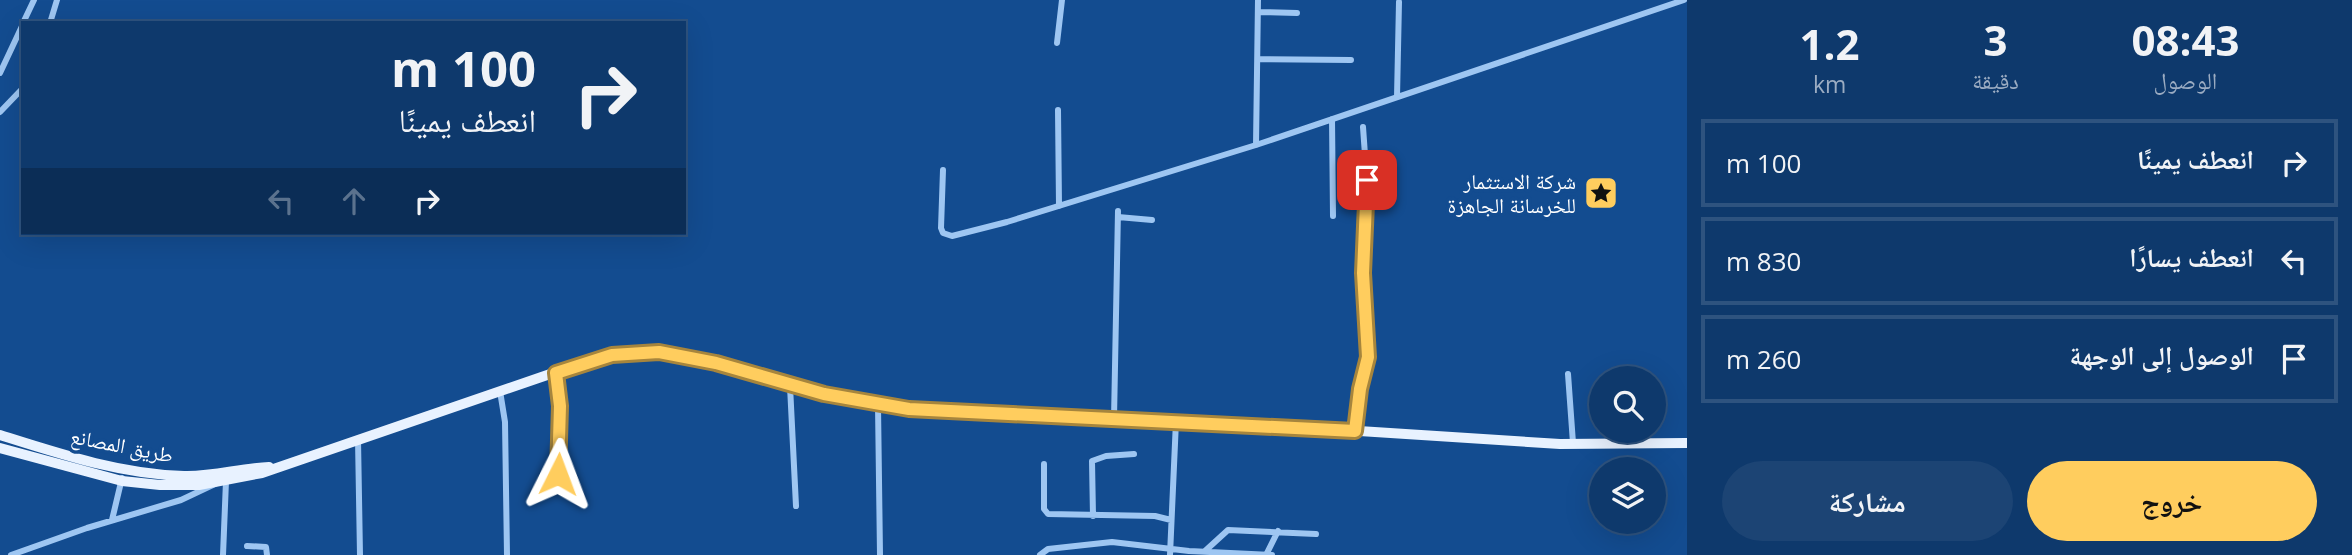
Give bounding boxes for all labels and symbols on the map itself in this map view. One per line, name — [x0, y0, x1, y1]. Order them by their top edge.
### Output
pin — [1337, 150, 1397, 210]
place label: شركة الاستثمار للخرسانة الجاهزة — [1448, 167, 1576, 219]
place icon: شركة الاستثمار للخرسانة الجاهزة — [1582, 174, 1620, 212]
street label: طريق المصانع — [68, 421, 176, 469]
position arrow — [521, 437, 595, 511]

